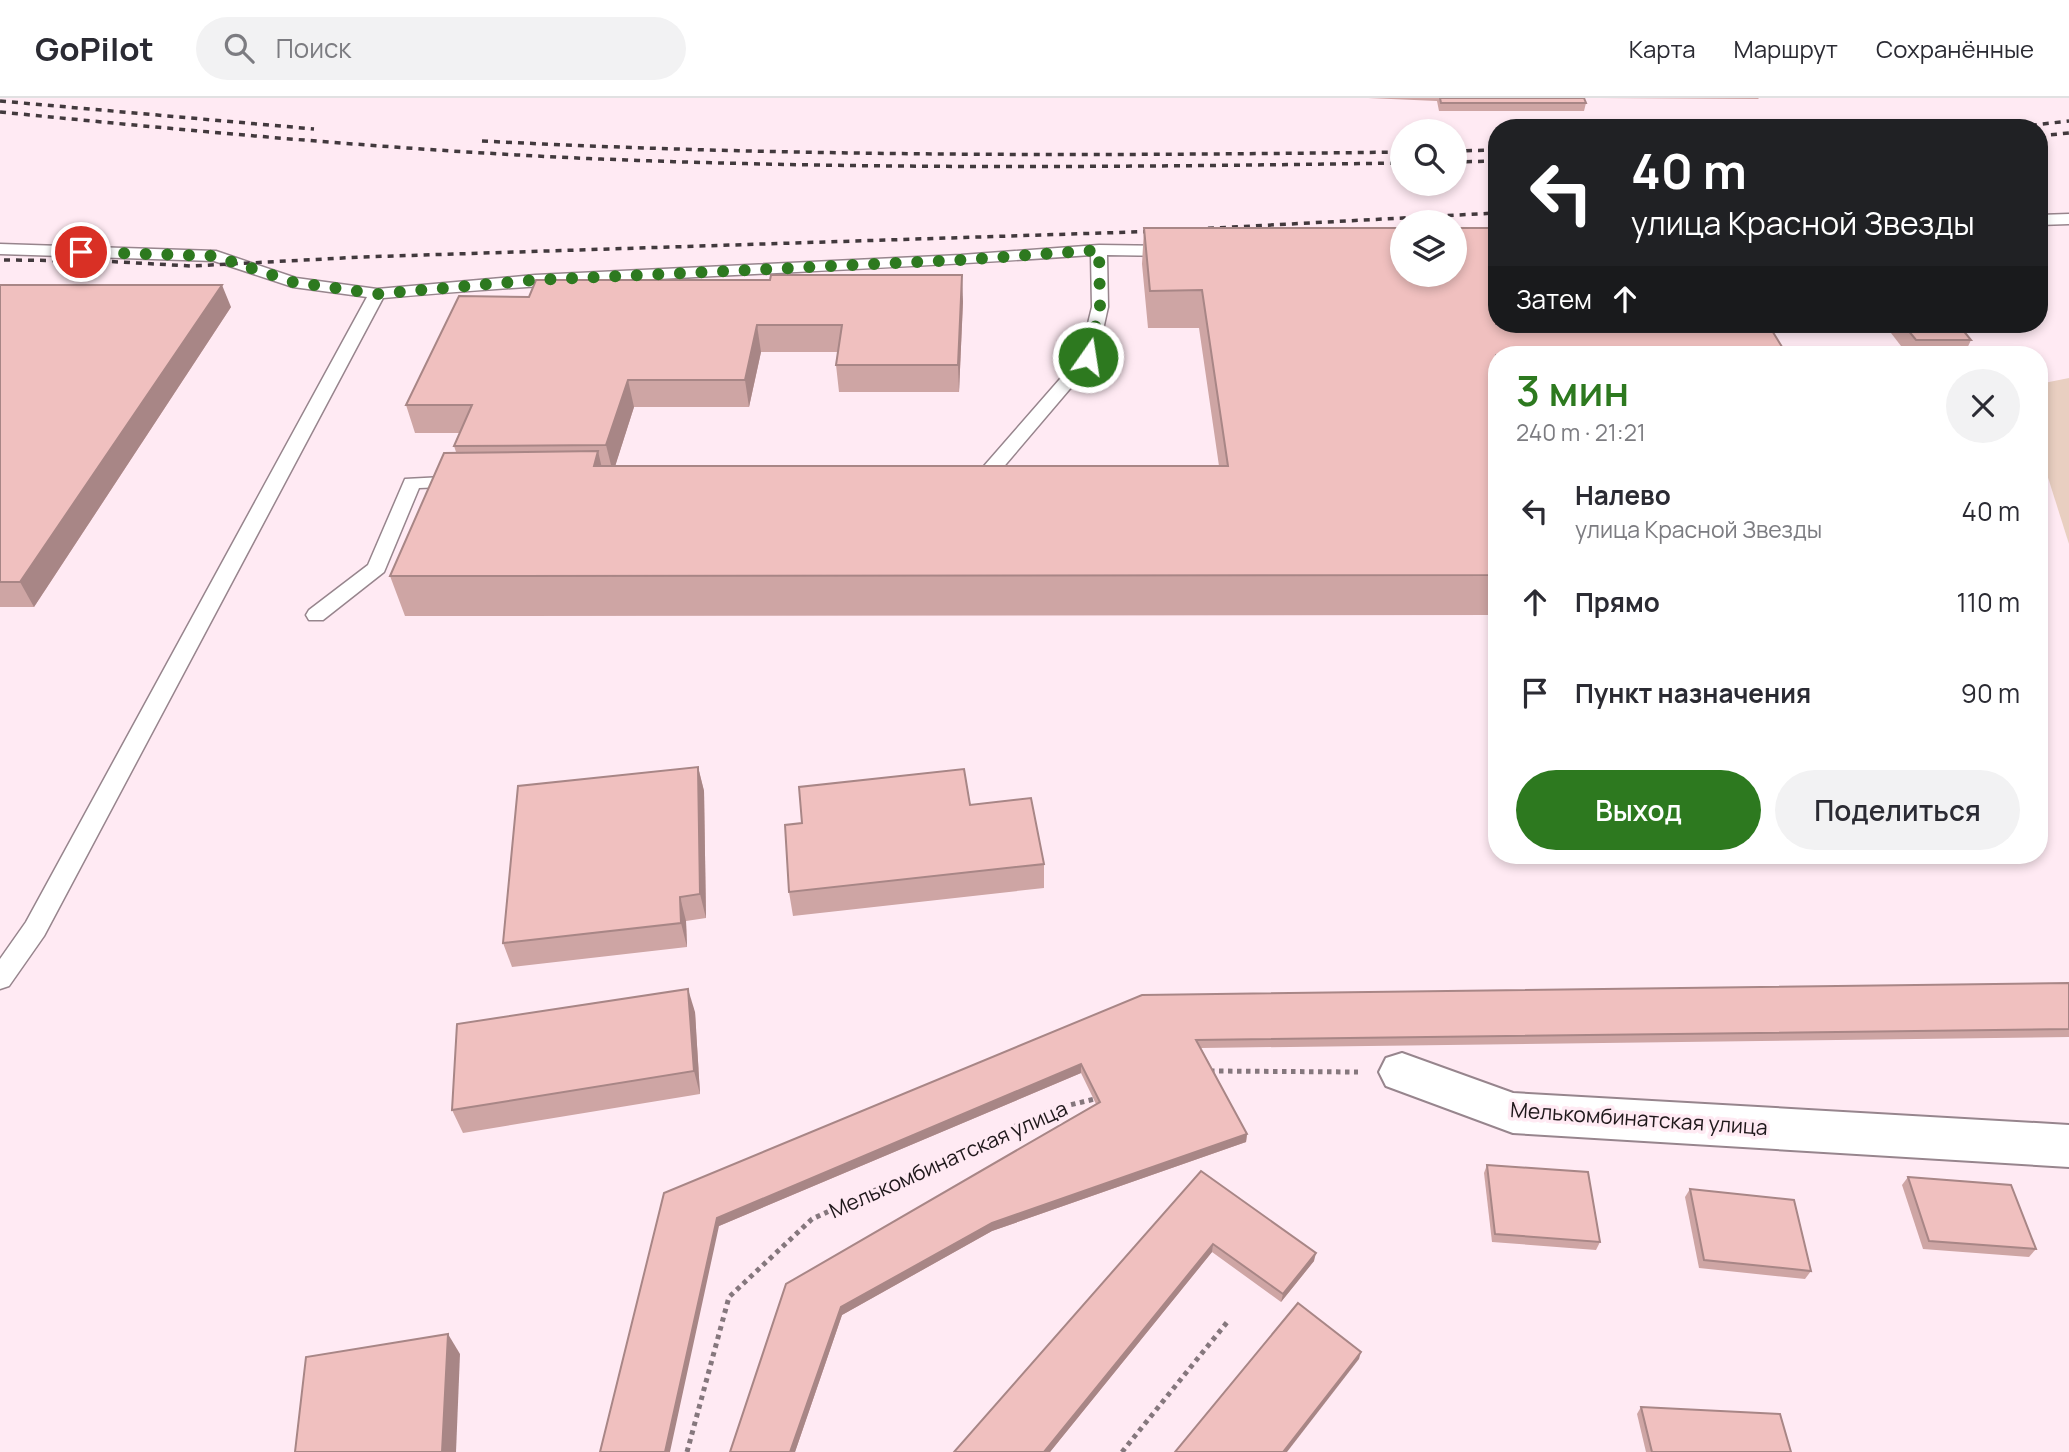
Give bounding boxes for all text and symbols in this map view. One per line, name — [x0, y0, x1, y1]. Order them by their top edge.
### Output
search box — [196, 17, 686, 80]
text: GoPilot — [35, 26, 154, 71]
icon: search — [220, 29, 258, 67]
text: Поиск — [276, 30, 351, 66]
text: Карта — [1629, 32, 1696, 65]
text: Маршрут — [1734, 32, 1838, 65]
text: Сохранённые — [1876, 32, 2034, 65]
map controls — [1390, 119, 1467, 287]
button: search — [1390, 119, 1467, 196]
text: 40 m — [1631, 137, 1747, 204]
icon: left — [1516, 147, 1607, 238]
text: улица Красной Звезды — [1631, 201, 1975, 245]
button: layers — [1390, 210, 1467, 287]
pin — [51, 222, 111, 282]
icon: arrive — [62, 233, 100, 271]
icon: ahead — [1606, 280, 1644, 318]
text: Затем — [1516, 281, 1592, 317]
position arrow — [1051, 320, 1125, 394]
text: 3 мин — [1516, 361, 1629, 419]
button: close — [1946, 369, 2020, 443]
text: 240 m · 21:21 — [1516, 416, 1646, 448]
text: Налево — [1575, 477, 1671, 513]
icon: left — [1516, 492, 1554, 530]
text: 40 m — [1962, 493, 2020, 529]
text: улица Красной Звезды — [1575, 513, 1822, 545]
icon: ahead — [1516, 583, 1554, 621]
text: Прямо — [1575, 584, 1660, 620]
text: 110 m — [1957, 584, 2020, 620]
icon: arrive — [1516, 674, 1554, 712]
text: Пункт назначения — [1575, 675, 1811, 711]
text: 90 m — [1961, 675, 2020, 711]
button: Выход — [1516, 770, 1761, 850]
button: Поделиться — [1775, 770, 2020, 850]
street label: Мелькомбинатская улица — [824, 1094, 1072, 1224]
street label: Мелькомбинатская улица — [1509, 1095, 1769, 1141]

